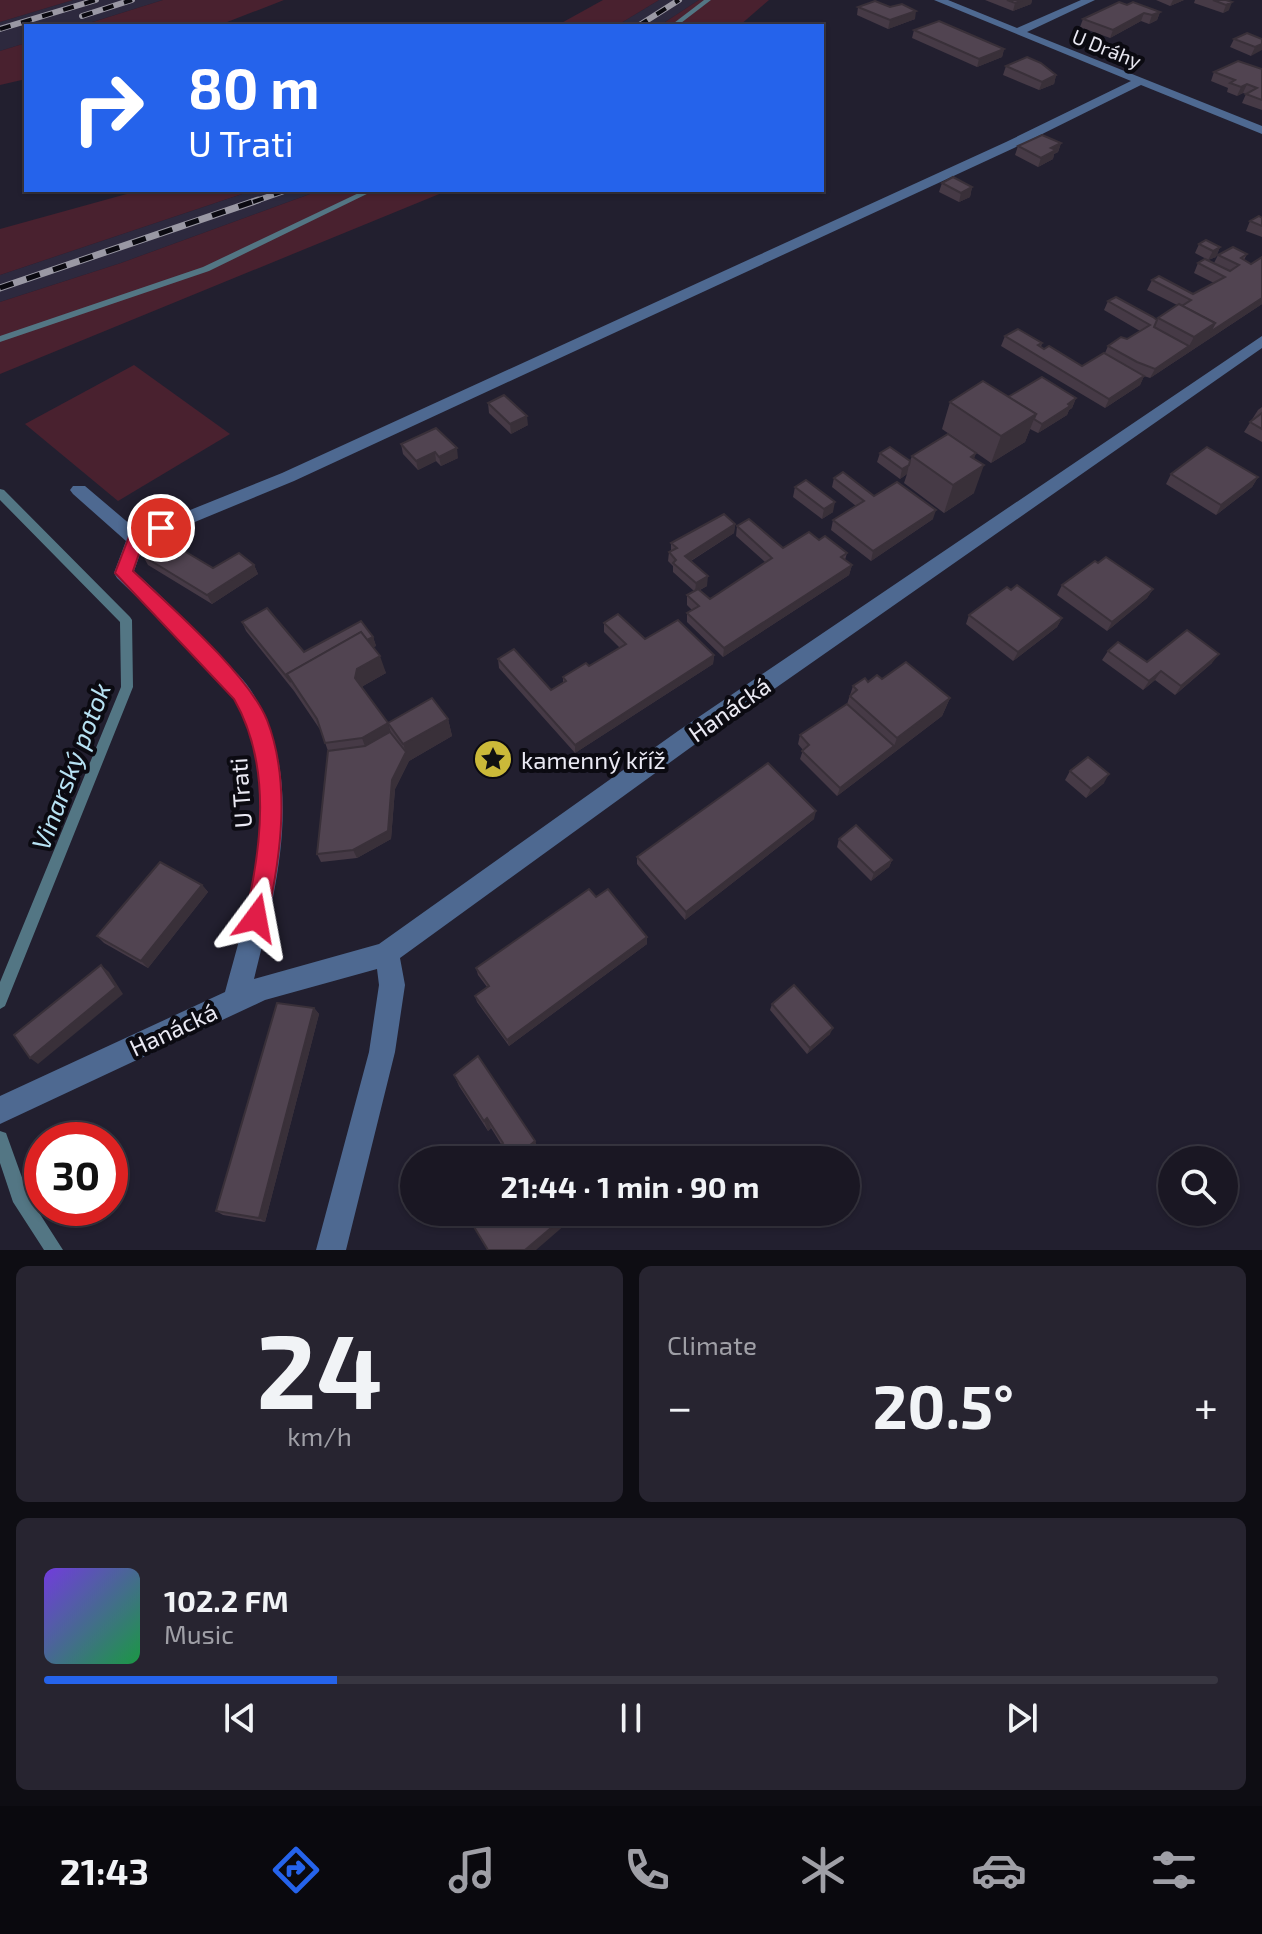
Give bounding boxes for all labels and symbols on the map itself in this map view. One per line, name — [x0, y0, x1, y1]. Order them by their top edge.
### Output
street label: U Dráhy — [1069, 23, 1145, 73]
pin — [127, 494, 195, 562]
street label: Hanácká — [682, 670, 776, 748]
water label: Vinarský potok — [24, 678, 117, 854]
place icon: kamenný kříž — [472, 738, 514, 780]
place label: kamenný kříž — [521, 745, 666, 774]
street label: U Trati — [223, 757, 257, 829]
position arrow — [214, 876, 298, 960]
street label: Hanácká — [125, 996, 221, 1062]
speed limit sign: 30 — [24, 1122, 128, 1226]

